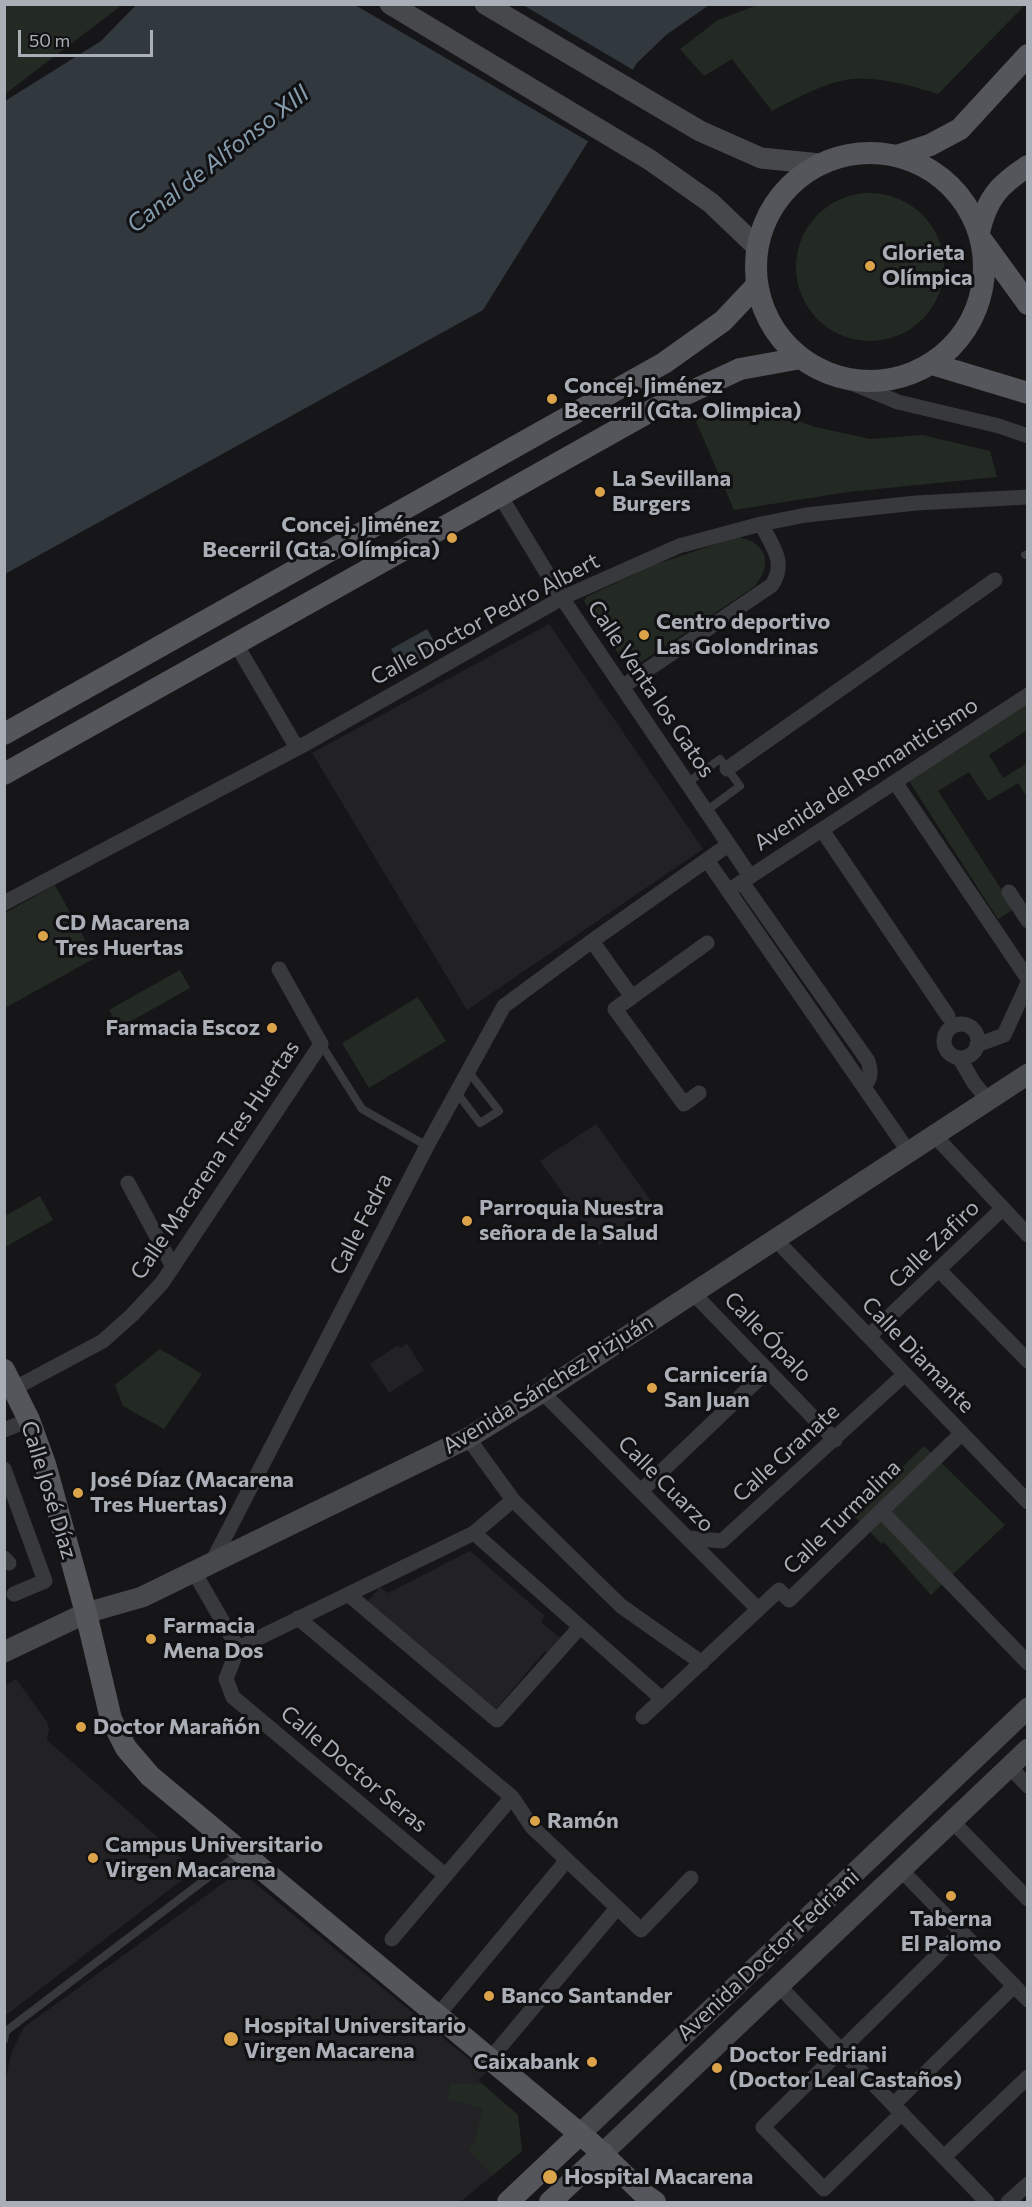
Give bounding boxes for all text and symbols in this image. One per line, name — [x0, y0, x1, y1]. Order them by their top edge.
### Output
scale bar — [21, 18, 156, 56]
text: 50 m — [29, 29, 70, 51]
water label: Canal de Alfonso XIII — [121, 79, 315, 239]
place label: Glorieta Olímpica — [882, 240, 973, 292]
marker: Glorieta Olímpica — [863, 259, 877, 273]
place label: Concej. Jiménez Becerril (Gta. Olimpica) — [564, 373, 802, 424]
marker: Concej. Jiménez Becerril (Gta. Olimpica) — [545, 392, 559, 406]
place label: La Sevillana Burgers — [612, 466, 731, 518]
marker: La Sevillana Burgers — [593, 485, 607, 499]
place label: Concej. Jiménez Becerril (Gta. Olímpica) — [202, 512, 440, 564]
marker: Concej. Jiménez Becerril (Gta. Olímpica) — [445, 531, 459, 545]
street label: Calle Doctor Pedro Albert — [366, 547, 604, 691]
street label: Calle Venta los Gatos — [582, 595, 720, 783]
place label: Centro deportivo Las Golondrinas — [656, 609, 831, 660]
marker: Centro deportivo Las Golondrinas — [637, 628, 651, 642]
street label: Avenida del Romanticismo — [749, 692, 983, 856]
place label: CD Macarena Tres Huertas — [55, 910, 190, 962]
marker: CD Macarena Tres Huertas — [36, 929, 50, 943]
place label: Farmacia Escoz — [105, 1015, 260, 1041]
marker: Farmacia Escoz — [265, 1021, 279, 1035]
street label: Calle Macarena Tres Huertas — [125, 1035, 305, 1285]
street label: Calle Fedra — [324, 1169, 398, 1279]
street label: Calle Zafiro — [883, 1194, 985, 1294]
place label: Parroquia Nuestra señora de la Salud — [479, 1195, 664, 1246]
marker: Parroquia Nuestra señora de la Salud — [460, 1214, 474, 1228]
street label: Calle Ópalo — [719, 1287, 817, 1387]
street label: Calle Diamante — [856, 1292, 980, 1418]
street label: Avenida Sánchez Pizjuán — [438, 1308, 658, 1460]
place label: Carnicería San Juan — [664, 1362, 768, 1414]
marker: Carnicería San Juan — [645, 1381, 659, 1395]
street label: Calle Granate — [727, 1398, 845, 1508]
street label: Calle José Díaz — [15, 1418, 83, 1562]
street label: Calle Cuarzo — [612, 1430, 720, 1538]
street label: Calle Turmalina — [778, 1454, 906, 1580]
place label: José Díaz (Macarena Tres Huertas) — [90, 1467, 294, 1518]
marker: José Díaz (Macarena Tres Huertas) — [71, 1486, 85, 1500]
place label: Farmacia Mena Dos — [163, 1613, 263, 1664]
marker: Farmacia Mena Dos — [144, 1632, 158, 1646]
street label: Calle Doctor Seras — [275, 1700, 433, 1838]
place label: Doctor Marañón — [93, 1714, 260, 1740]
marker: Doctor Marañón — [74, 1720, 88, 1734]
place label: Ramón — [547, 1808, 619, 1834]
marker: Ramón — [528, 1814, 542, 1828]
place label: Campus Universitario Virgen Macarena — [105, 1832, 323, 1884]
marker: Campus Universitario Virgen Macarena — [86, 1851, 100, 1865]
street label: Avenida Doctor Fedriani — [671, 1864, 865, 2046]
marker: Taberna El Palomo — [944, 1889, 958, 1903]
place label: Taberna El Palomo — [901, 1906, 1001, 1958]
place label: Banco Santander — [501, 1983, 673, 2009]
marker: Banco Santander — [482, 1989, 496, 2003]
place label: Hospital Universitario Virgen Macarena — [244, 2013, 466, 2064]
marker: Hospital Universitario Virgen Macarena — [222, 2030, 240, 2048]
place label: Doctor Fedriani (Doctor Leal Castaños) — [729, 2042, 962, 2094]
place label: Caixabank — [473, 2049, 580, 2075]
marker: Caixabank — [585, 2055, 599, 2069]
marker: Doctor Fedriani (Doctor Leal Castaños) — [710, 2061, 724, 2075]
place label: Hospital Macarena — [564, 2164, 753, 2190]
marker: Hospital Macarena — [541, 2168, 559, 2186]

